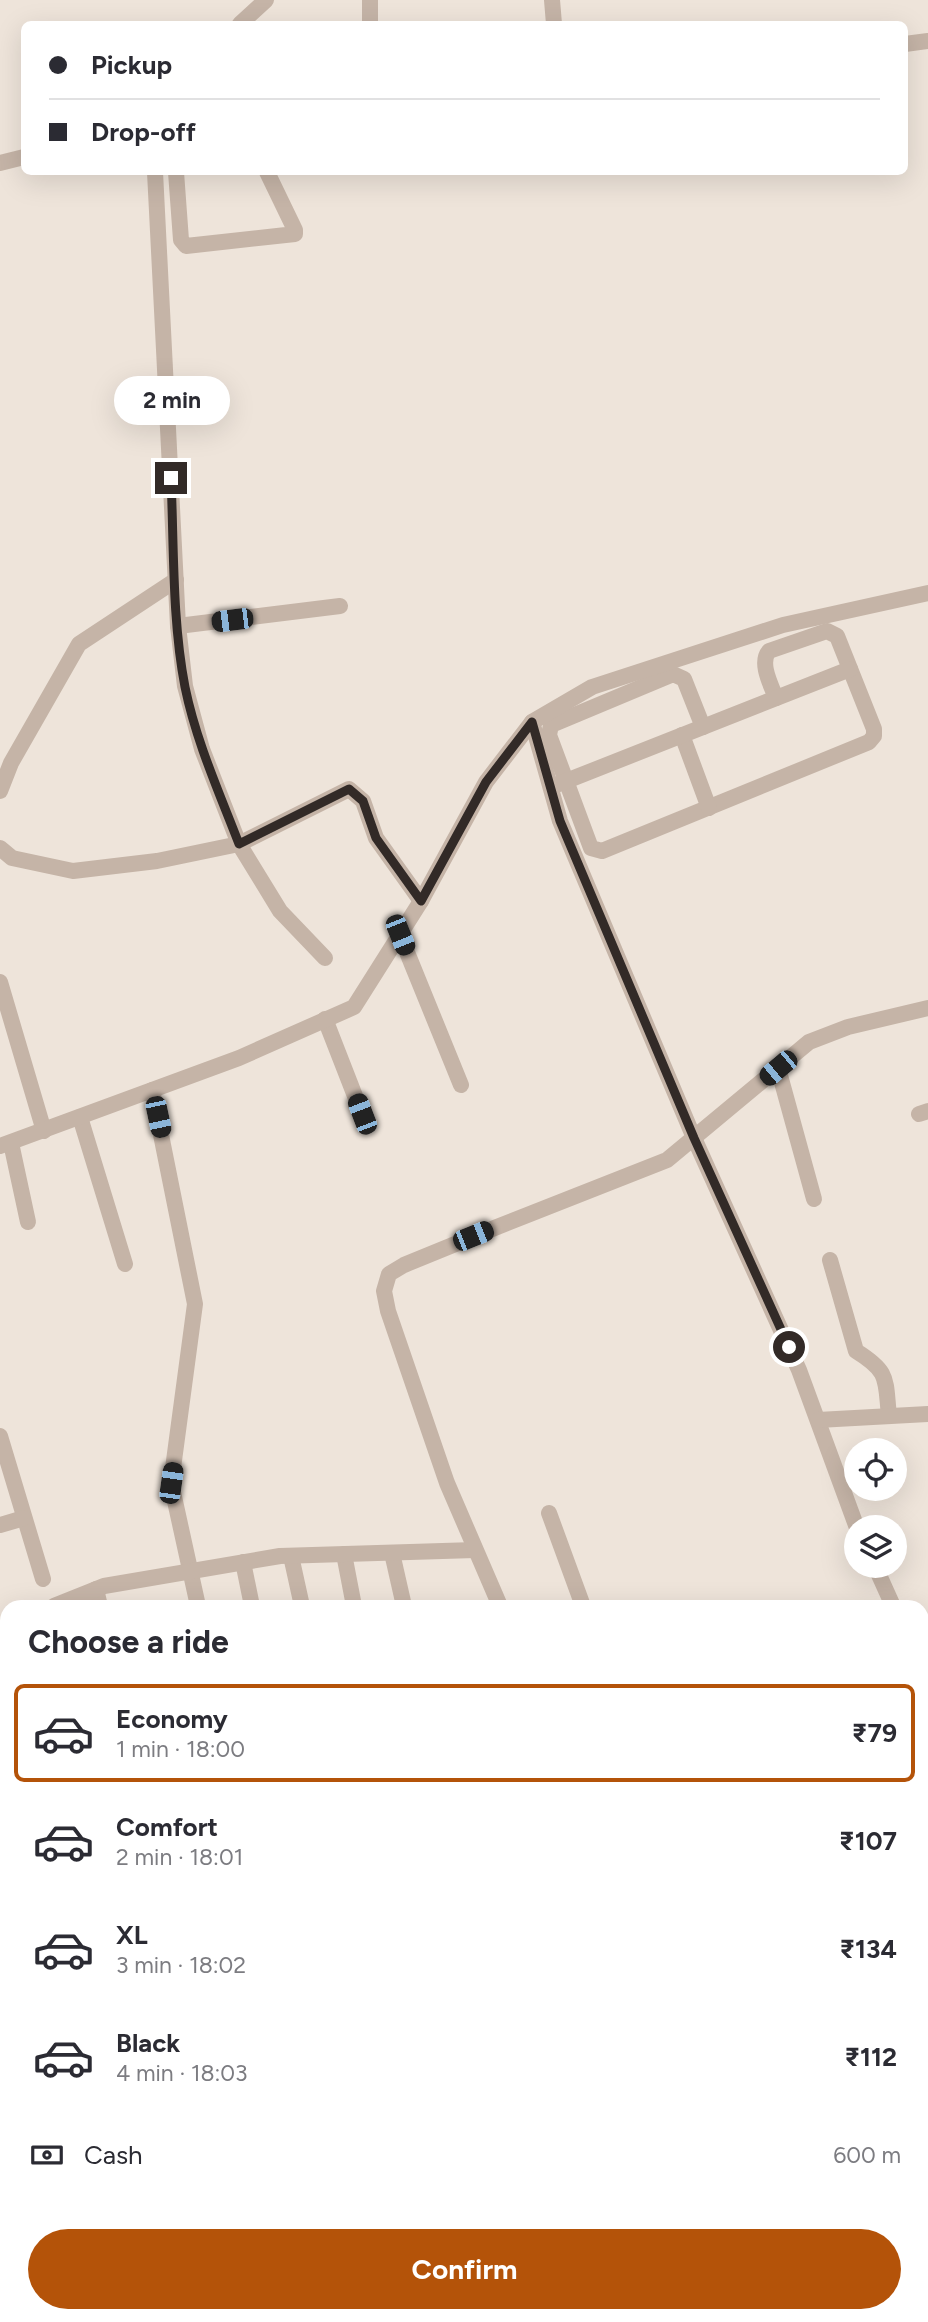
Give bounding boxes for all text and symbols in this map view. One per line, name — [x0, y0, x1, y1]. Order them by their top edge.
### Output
text: Pickup — [91, 49, 172, 81]
text: Drop-off — [91, 116, 196, 148]
callout: 2 min — [113, 377, 229, 426]
text: 2 min — [143, 386, 201, 414]
route end — [155, 462, 187, 494]
car — [210, 607, 255, 633]
car — [383, 912, 418, 958]
car — [756, 1046, 801, 1090]
car — [345, 1091, 380, 1137]
car — [144, 1094, 173, 1140]
car — [450, 1218, 497, 1254]
route start — [773, 1331, 805, 1363]
map controls — [844, 1438, 907, 1578]
button: locate — [844, 1438, 907, 1501]
car — [158, 1461, 185, 1505]
button: layers — [844, 1515, 907, 1578]
text: Choose a ride — [28, 1623, 229, 1661]
icon: car — [32, 1702, 95, 1765]
text: Economy — [116, 1703, 228, 1735]
text: ₹79 — [852, 1717, 897, 1749]
text: 1 min · 18:00 — [116, 1735, 245, 1763]
icon: car — [32, 1810, 95, 1873]
text: Comfort — [116, 1811, 218, 1843]
text: ₹107 — [839, 1825, 897, 1857]
text: 2 min · 18:01 — [116, 1843, 243, 1871]
icon: car — [32, 1918, 95, 1981]
text: XL — [116, 1919, 148, 1951]
text: ₹134 — [840, 1933, 897, 1965]
text: 3 min · 18:02 — [116, 1951, 246, 1979]
icon: car — [32, 2026, 95, 2089]
text: Black — [116, 2027, 180, 2059]
text: ₹112 — [844, 2041, 897, 2073]
text: 4 min · 18:03 — [116, 2059, 248, 2087]
icon: cash — [28, 2136, 66, 2174]
text: Cash — [84, 2139, 143, 2171]
text: 600 m — [833, 2141, 901, 2169]
button: Confirm — [28, 2229, 901, 2309]

